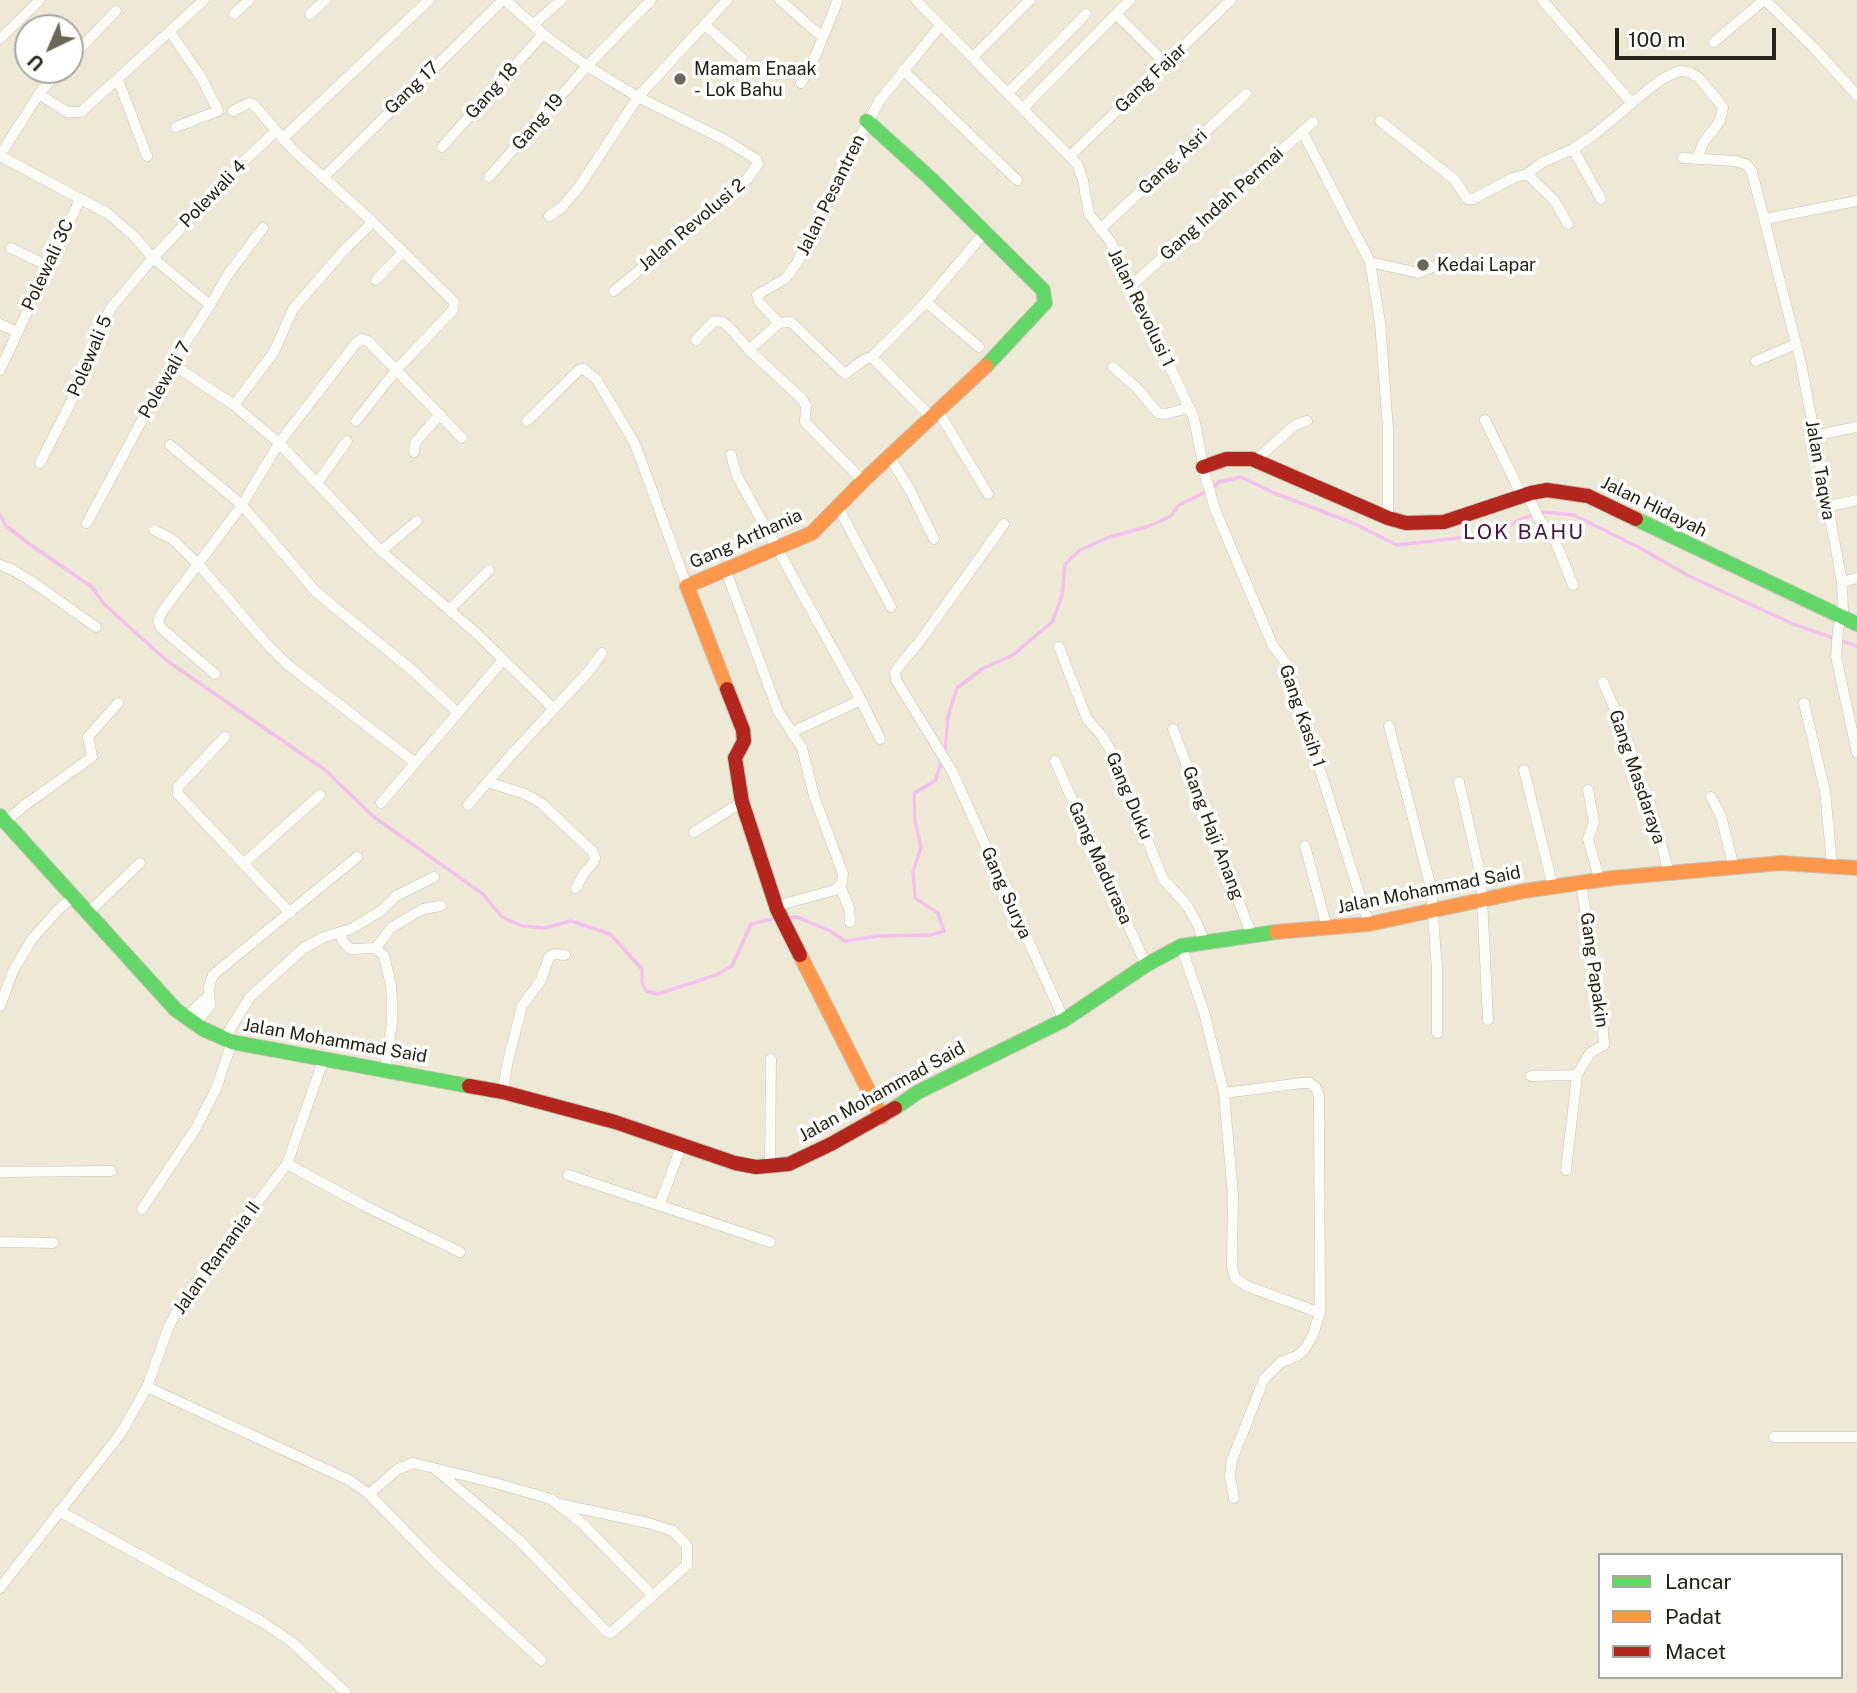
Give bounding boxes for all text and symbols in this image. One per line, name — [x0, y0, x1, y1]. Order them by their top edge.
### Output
north arrow — [14, 14, 84, 84]
scale bar — [1619, 14, 1780, 58]
text: 100 m — [1628, 27, 1685, 52]
street label: Gang Fajar — [1111, 39, 1191, 117]
text: U — [23, 50, 48, 75]
street label: Gang 17 — [380, 57, 444, 119]
street label: Gang 18 — [461, 58, 523, 124]
place label: Mamam Enaak - Lok Bahu — [694, 58, 817, 100]
marker: Mamam Enaak - Lok Bahu — [672, 71, 688, 87]
street label: Gang 19 — [508, 89, 568, 155]
street label: Gang. Asri — [1134, 125, 1212, 199]
street label: Jalan Pesantren — [792, 131, 870, 259]
street label: Gang Indah Permai — [1156, 143, 1288, 265]
street label: Polewali 4 — [175, 156, 251, 232]
street label: Jalan Revolusi 2 — [634, 174, 750, 276]
street label: Polewali 3C — [17, 216, 79, 314]
street label: Jalan Revolusi 1 — [1103, 245, 1179, 371]
place label: Kedai Lapar — [1437, 254, 1536, 276]
marker: Kedai Lapar — [1415, 257, 1431, 273]
street label: Polewali 5 — [63, 312, 117, 400]
street label: Polewali 7 — [134, 338, 196, 422]
street label: Jalan Taqwa — [1801, 418, 1839, 522]
street label: Jalan Hidayah — [1597, 472, 1711, 542]
street label: Gang Arthania — [686, 505, 806, 573]
district label: LOK BAHU — [1464, 520, 1584, 546]
street label: Gang Kasih 1 — [1274, 662, 1330, 770]
street label: Gang Masdaraya — [1604, 707, 1670, 847]
street label: Gang Duku — [1101, 749, 1157, 843]
street label: Gang Haji Anang — [1178, 763, 1248, 903]
street label: Gang Madurasa — [1063, 798, 1137, 928]
street label: Gang Surya — [976, 844, 1036, 942]
street label: Jalan Mohammad Said — [1335, 862, 1523, 918]
street label: Gang Papakin — [1575, 911, 1613, 1029]
street label: Jalan Mohammad Said — [241, 1014, 429, 1068]
street label: Jalan Mohammad Said — [795, 1037, 969, 1147]
street label: Jalan Ramania II — [169, 1198, 265, 1318]
legend — [1598, 1553, 1843, 1679]
text: Lancar — [1665, 1569, 1732, 1594]
text: Padat — [1665, 1604, 1722, 1629]
text: Macet — [1665, 1639, 1726, 1664]

